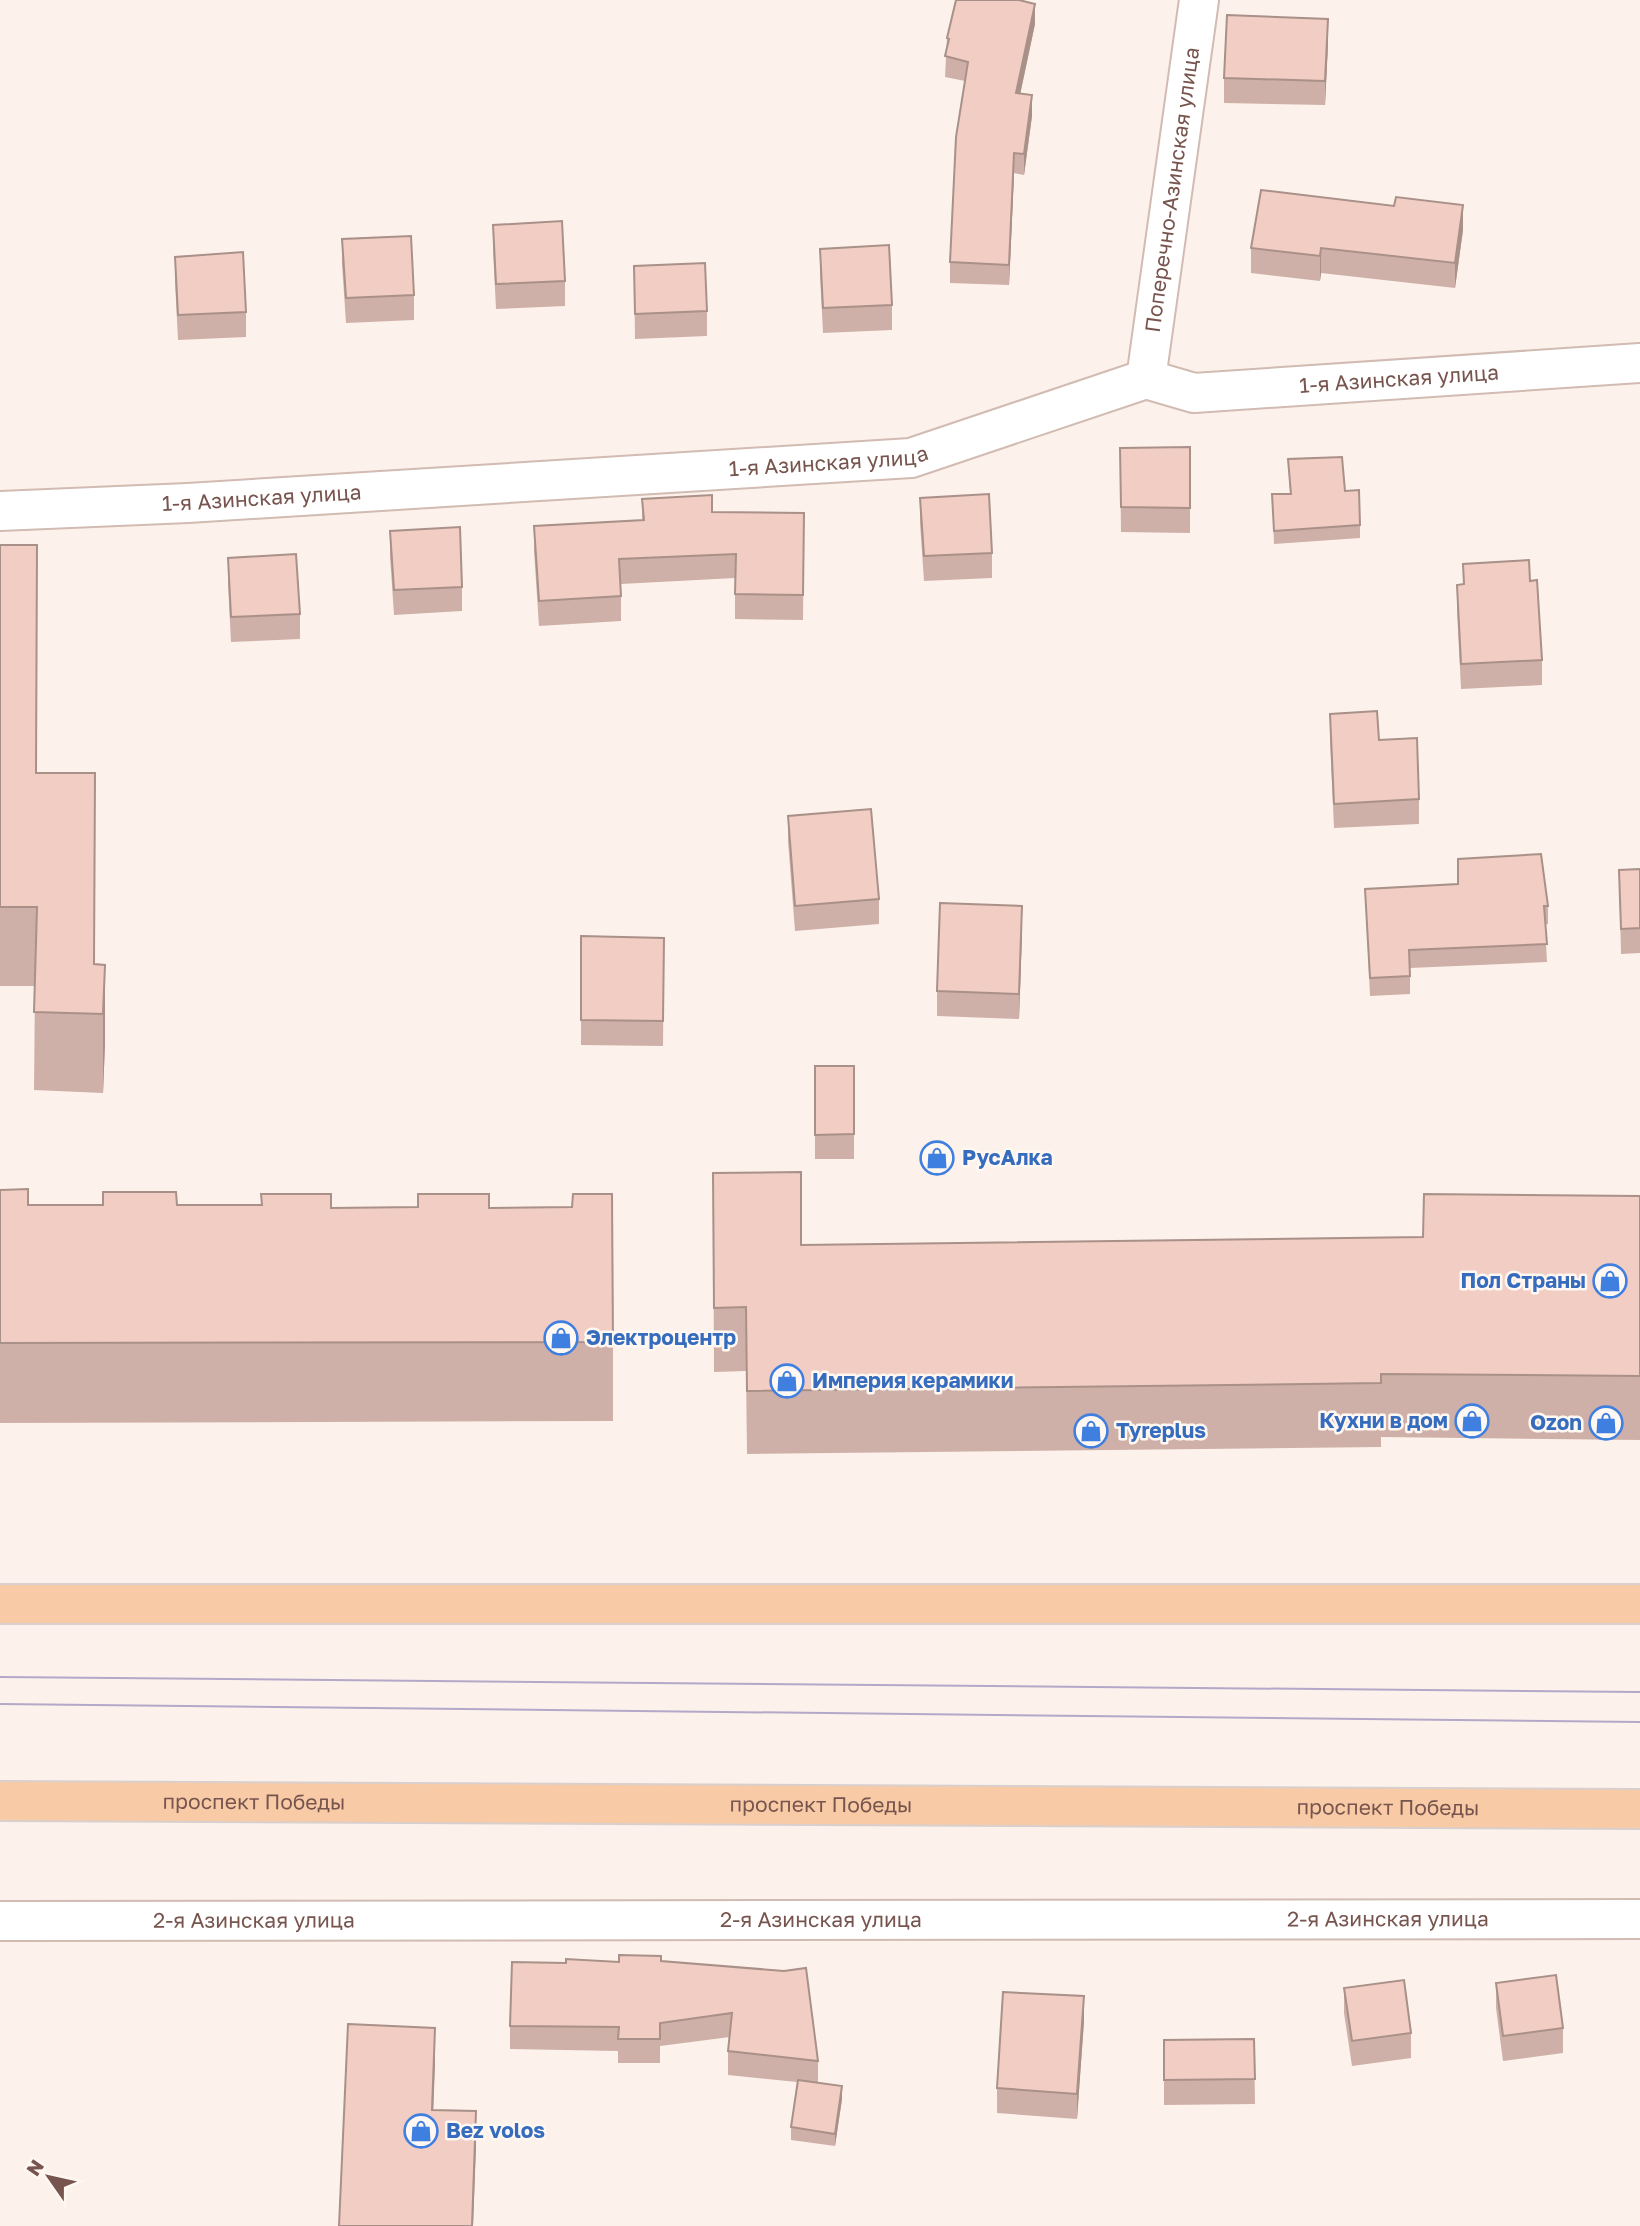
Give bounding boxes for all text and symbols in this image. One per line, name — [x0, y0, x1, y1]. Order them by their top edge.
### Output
street label: Поперечно-Азинская улица — [1139, 45, 1204, 334]
street label: 1-я Азинская улица — [1298, 359, 1500, 398]
street label: 1-я Азинская улица — [728, 439, 931, 481]
street label: 1-я Азинская улица — [161, 478, 362, 516]
shop icon: РусАлка — [918, 1139, 956, 1177]
place label: РусАлка — [962, 1144, 1053, 1170]
shop icon: Пол Страны — [1591, 1262, 1629, 1300]
place label: Пол Страны — [1460, 1267, 1586, 1293]
shop icon: Электроцентр — [542, 1319, 580, 1357]
place label: Электроцентр — [586, 1324, 736, 1350]
shop icon: Империя керамики — [768, 1362, 806, 1400]
place label: Империя керамики — [812, 1367, 1014, 1393]
shop icon: Кухни в дом — [1453, 1402, 1491, 1440]
shop icon: Ozon — [1587, 1404, 1625, 1442]
place label: Кухни в дом — [1319, 1407, 1448, 1433]
place label: Ozon — [1530, 1409, 1582, 1435]
shop icon: Tyreplus — [1072, 1412, 1110, 1450]
place label: Tyreplus — [1116, 1417, 1206, 1443]
street label: проспект Победы — [162, 1788, 346, 1815]
street label: проспект Победы — [729, 1791, 913, 1817]
street label: проспект Победы — [1296, 1793, 1480, 1820]
street label: 2-я Азинская улица — [1287, 1905, 1489, 1931]
street label: 2-я Азинская улица — [720, 1906, 922, 1932]
street label: 2-я Азинская улица — [153, 1907, 355, 1933]
shop icon: Bez volos — [402, 2112, 440, 2150]
place label: Bez volos — [446, 2117, 545, 2143]
north arrow — [14, 2142, 84, 2212]
text: N — [21, 2155, 48, 2180]

